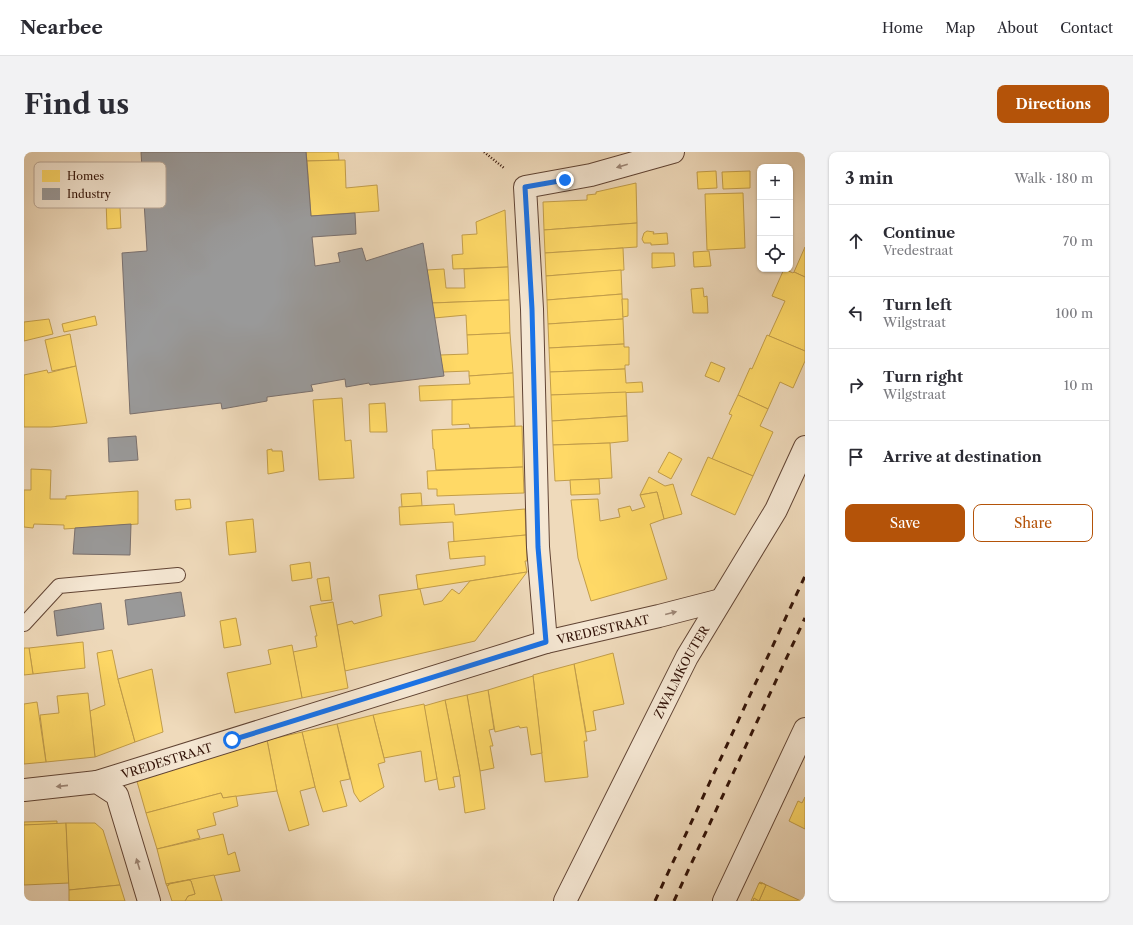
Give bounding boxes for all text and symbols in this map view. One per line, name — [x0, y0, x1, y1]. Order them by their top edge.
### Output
text: Nearbee — [20, 16, 103, 39]
text: Home — [882, 19, 923, 37]
text: Map — [945, 19, 975, 37]
text: About — [997, 19, 1038, 37]
text: Contact — [1060, 19, 1113, 37]
button: Directions — [997, 85, 1109, 123]
text: Find us — [24, 87, 129, 121]
legend — [34, 162, 166, 208]
one-way arrow — [615, 163, 627, 169]
map controls — [757, 164, 793, 272]
button: + — [757, 164, 793, 200]
text: 3 min — [845, 168, 894, 188]
text: Homes — [67, 169, 104, 183]
text: Walk · 180 m — [1014, 170, 1093, 186]
route end — [556, 171, 574, 189]
text: Industry — [67, 187, 112, 201]
button: − — [757, 200, 793, 236]
text: Continue — [883, 223, 955, 242]
icon: ahead — [845, 230, 867, 252]
text: 70 m — [1063, 233, 1093, 249]
button: locate — [757, 236, 793, 272]
text: Vredestraat — [883, 242, 953, 258]
text: Turn left — [883, 295, 952, 314]
icon: left — [845, 302, 867, 324]
text: 100 m — [1055, 305, 1093, 321]
text: Wilgstraat — [883, 314, 946, 330]
text: Turn right — [883, 367, 963, 386]
icon: right — [845, 374, 867, 396]
text: 10 m — [1064, 377, 1093, 393]
text: Wilgstraat — [883, 386, 946, 402]
icon: arrive — [845, 446, 867, 468]
text: Arrive at destination — [883, 447, 1042, 466]
button: Save — [845, 504, 965, 542]
button: Share — [973, 504, 1093, 542]
one-way arrow — [665, 610, 677, 616]
street label: VREDESTRAAT — [554, 611, 651, 647]
street label: ZWALMKOUTER — [650, 621, 713, 721]
route start — [223, 731, 241, 749]
street label: VREDESTRAAT — [118, 739, 214, 782]
one-way arrow — [56, 783, 68, 789]
one-way arrow — [135, 857, 141, 869]

